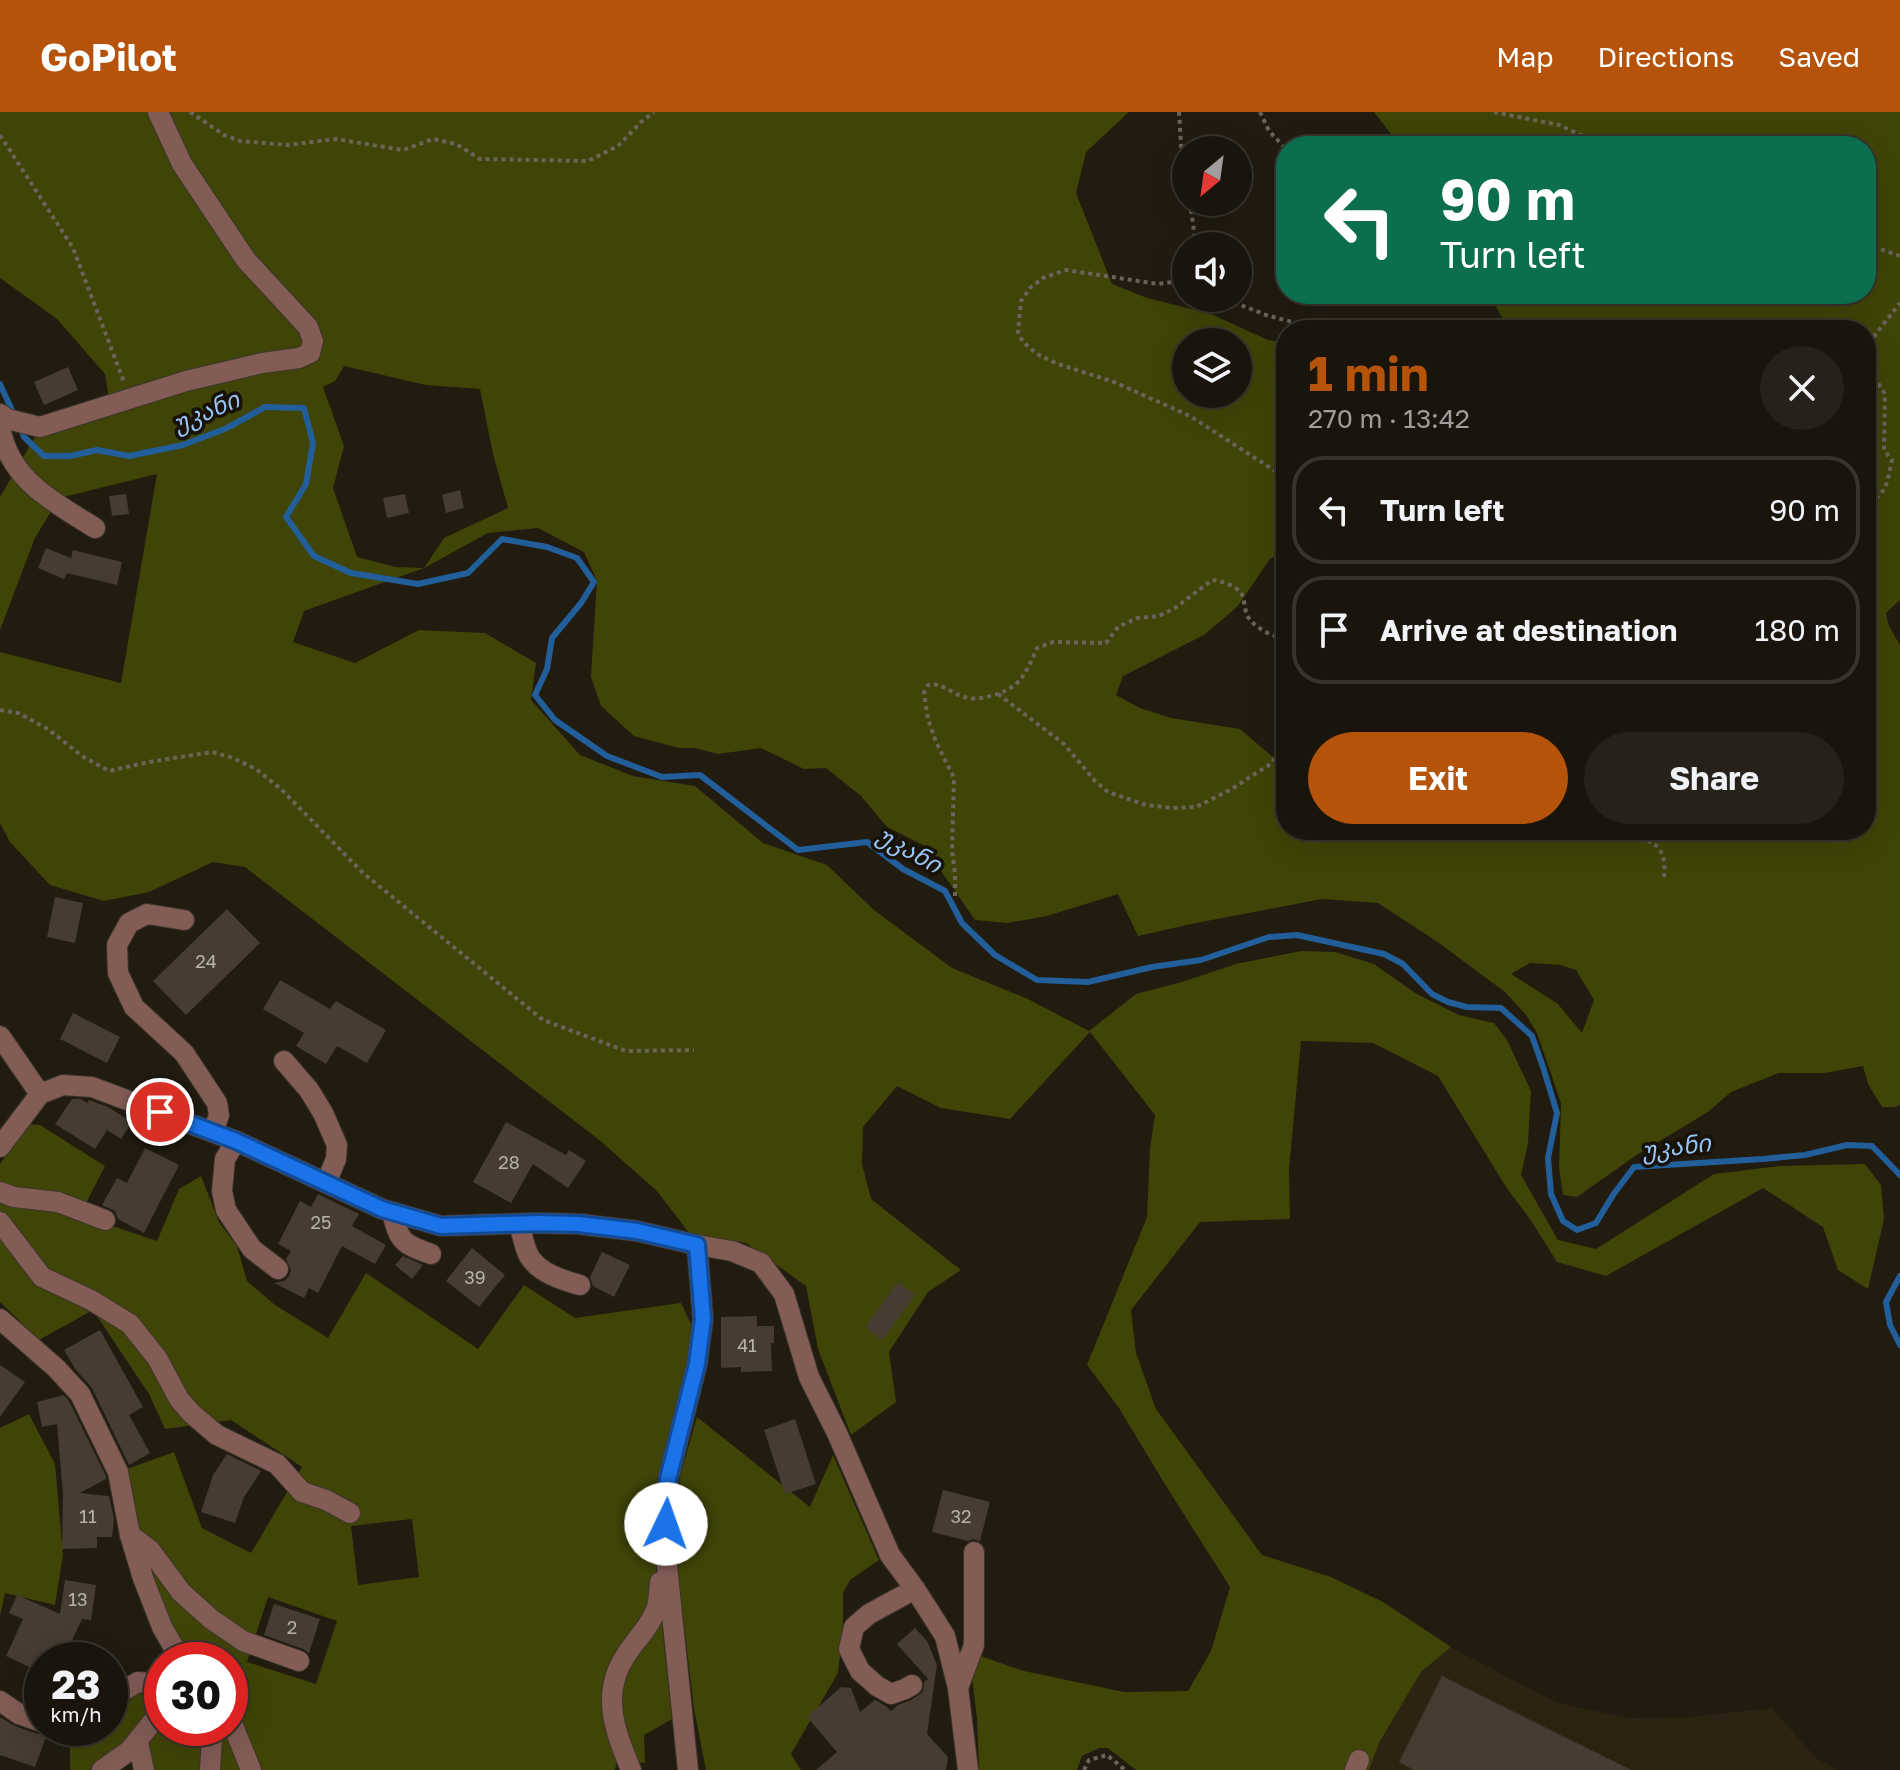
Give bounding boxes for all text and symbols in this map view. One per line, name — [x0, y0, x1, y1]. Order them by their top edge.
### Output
text: GoPilot — [40, 34, 177, 79]
text: Map — [1496, 40, 1553, 73]
text: Directions — [1597, 40, 1734, 73]
text: Saved — [1778, 40, 1860, 73]
north arrow — [1172, 136, 1252, 216]
map controls — [1172, 136, 1252, 408]
text: 90 m — [1440, 165, 1575, 232]
icon: left — [1308, 168, 1412, 272]
button: sound — [1172, 232, 1252, 312]
text: Turn left — [1440, 233, 1586, 276]
button: layers — [1172, 328, 1252, 408]
text: 1 min — [1308, 344, 1429, 402]
button: close — [1760, 346, 1844, 430]
water label: უკანი — [168, 383, 245, 438]
text: 270 m · 13:42 — [1308, 403, 1470, 434]
icon: left — [1312, 488, 1356, 532]
text: Turn left — [1380, 492, 1505, 528]
text: 90 m — [1769, 492, 1840, 528]
icon: arrive — [1312, 608, 1356, 652]
text: Arrive at destination — [1380, 612, 1677, 648]
text: 180 m — [1755, 612, 1840, 648]
button: Exit — [1308, 732, 1568, 824]
button: Share — [1584, 732, 1844, 824]
water label: უკანი — [872, 819, 948, 880]
house number: 24 — [195, 950, 217, 972]
pin — [126, 1078, 194, 1146]
icon: arrive — [138, 1090, 182, 1134]
water label: უკანი — [1640, 1127, 1713, 1165]
house number: 28 — [498, 1151, 520, 1173]
house number: 25 — [311, 1211, 331, 1233]
house number: 39 — [464, 1266, 486, 1288]
house number: 41 — [737, 1334, 757, 1356]
position arrow — [624, 1482, 708, 1566]
house number: 11 — [79, 1505, 97, 1527]
house number: 32 — [951, 1505, 971, 1527]
house number: 13 — [68, 1588, 88, 1610]
house number: 2 — [287, 1616, 297, 1638]
speed limit sign: 30 — [144, 1642, 248, 1746]
text: 23 — [52, 1660, 100, 1708]
text: km/h — [51, 1702, 101, 1726]

